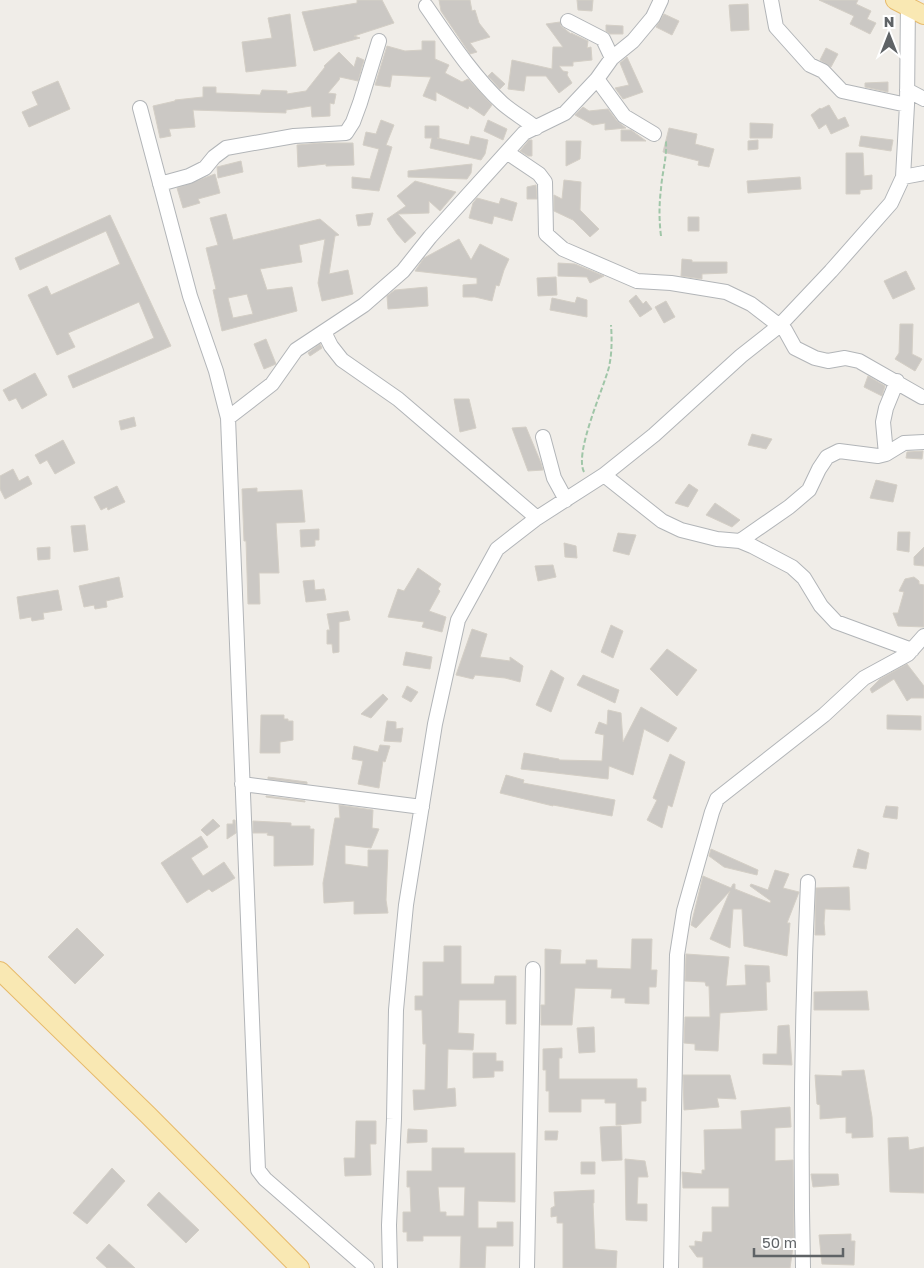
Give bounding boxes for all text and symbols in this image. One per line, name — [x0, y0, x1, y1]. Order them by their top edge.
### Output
north arrow — [864, 10, 914, 60]
text: N — [884, 13, 894, 30]
scale bar — [754, 1226, 843, 1258]
text: 50 m — [762, 1233, 797, 1251]

